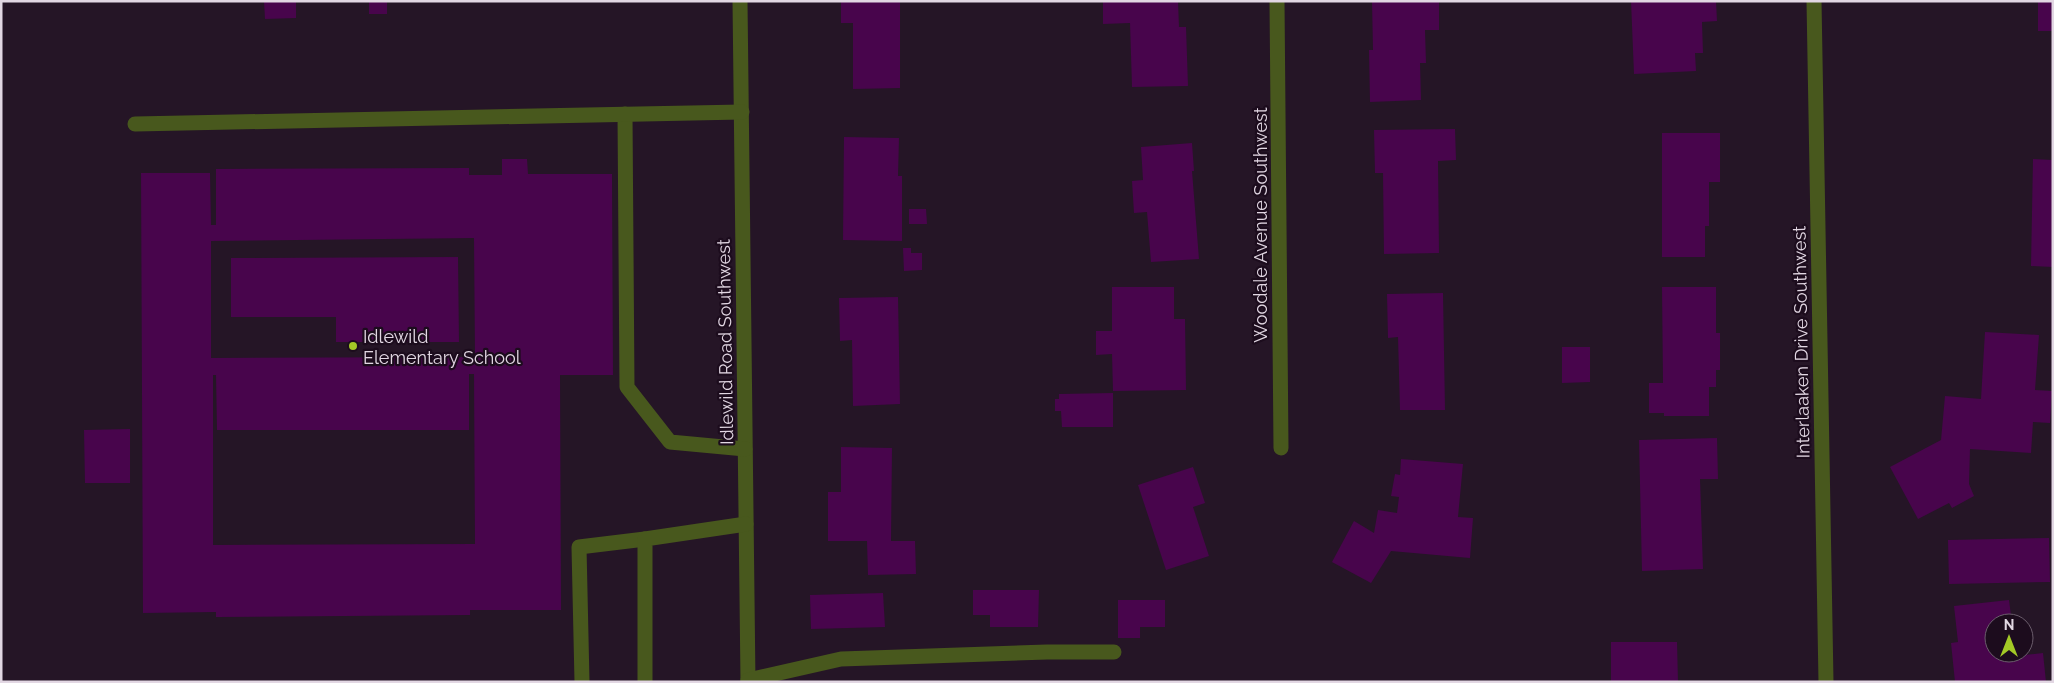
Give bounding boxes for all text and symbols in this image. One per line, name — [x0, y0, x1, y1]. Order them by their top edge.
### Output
street label: Woodale Avenue Southwest — [1250, 107, 1271, 343]
street label: Interlaaken Drive Southwest — [1788, 226, 1814, 458]
street label: Idlewild Road Southwest — [713, 239, 737, 445]
place label: Idlewild Elementary School — [363, 326, 521, 368]
marker: Idlewild Elementary School — [347, 340, 359, 352]
north arrow — [1984, 613, 2034, 663]
text: N — [2004, 617, 2014, 633]

